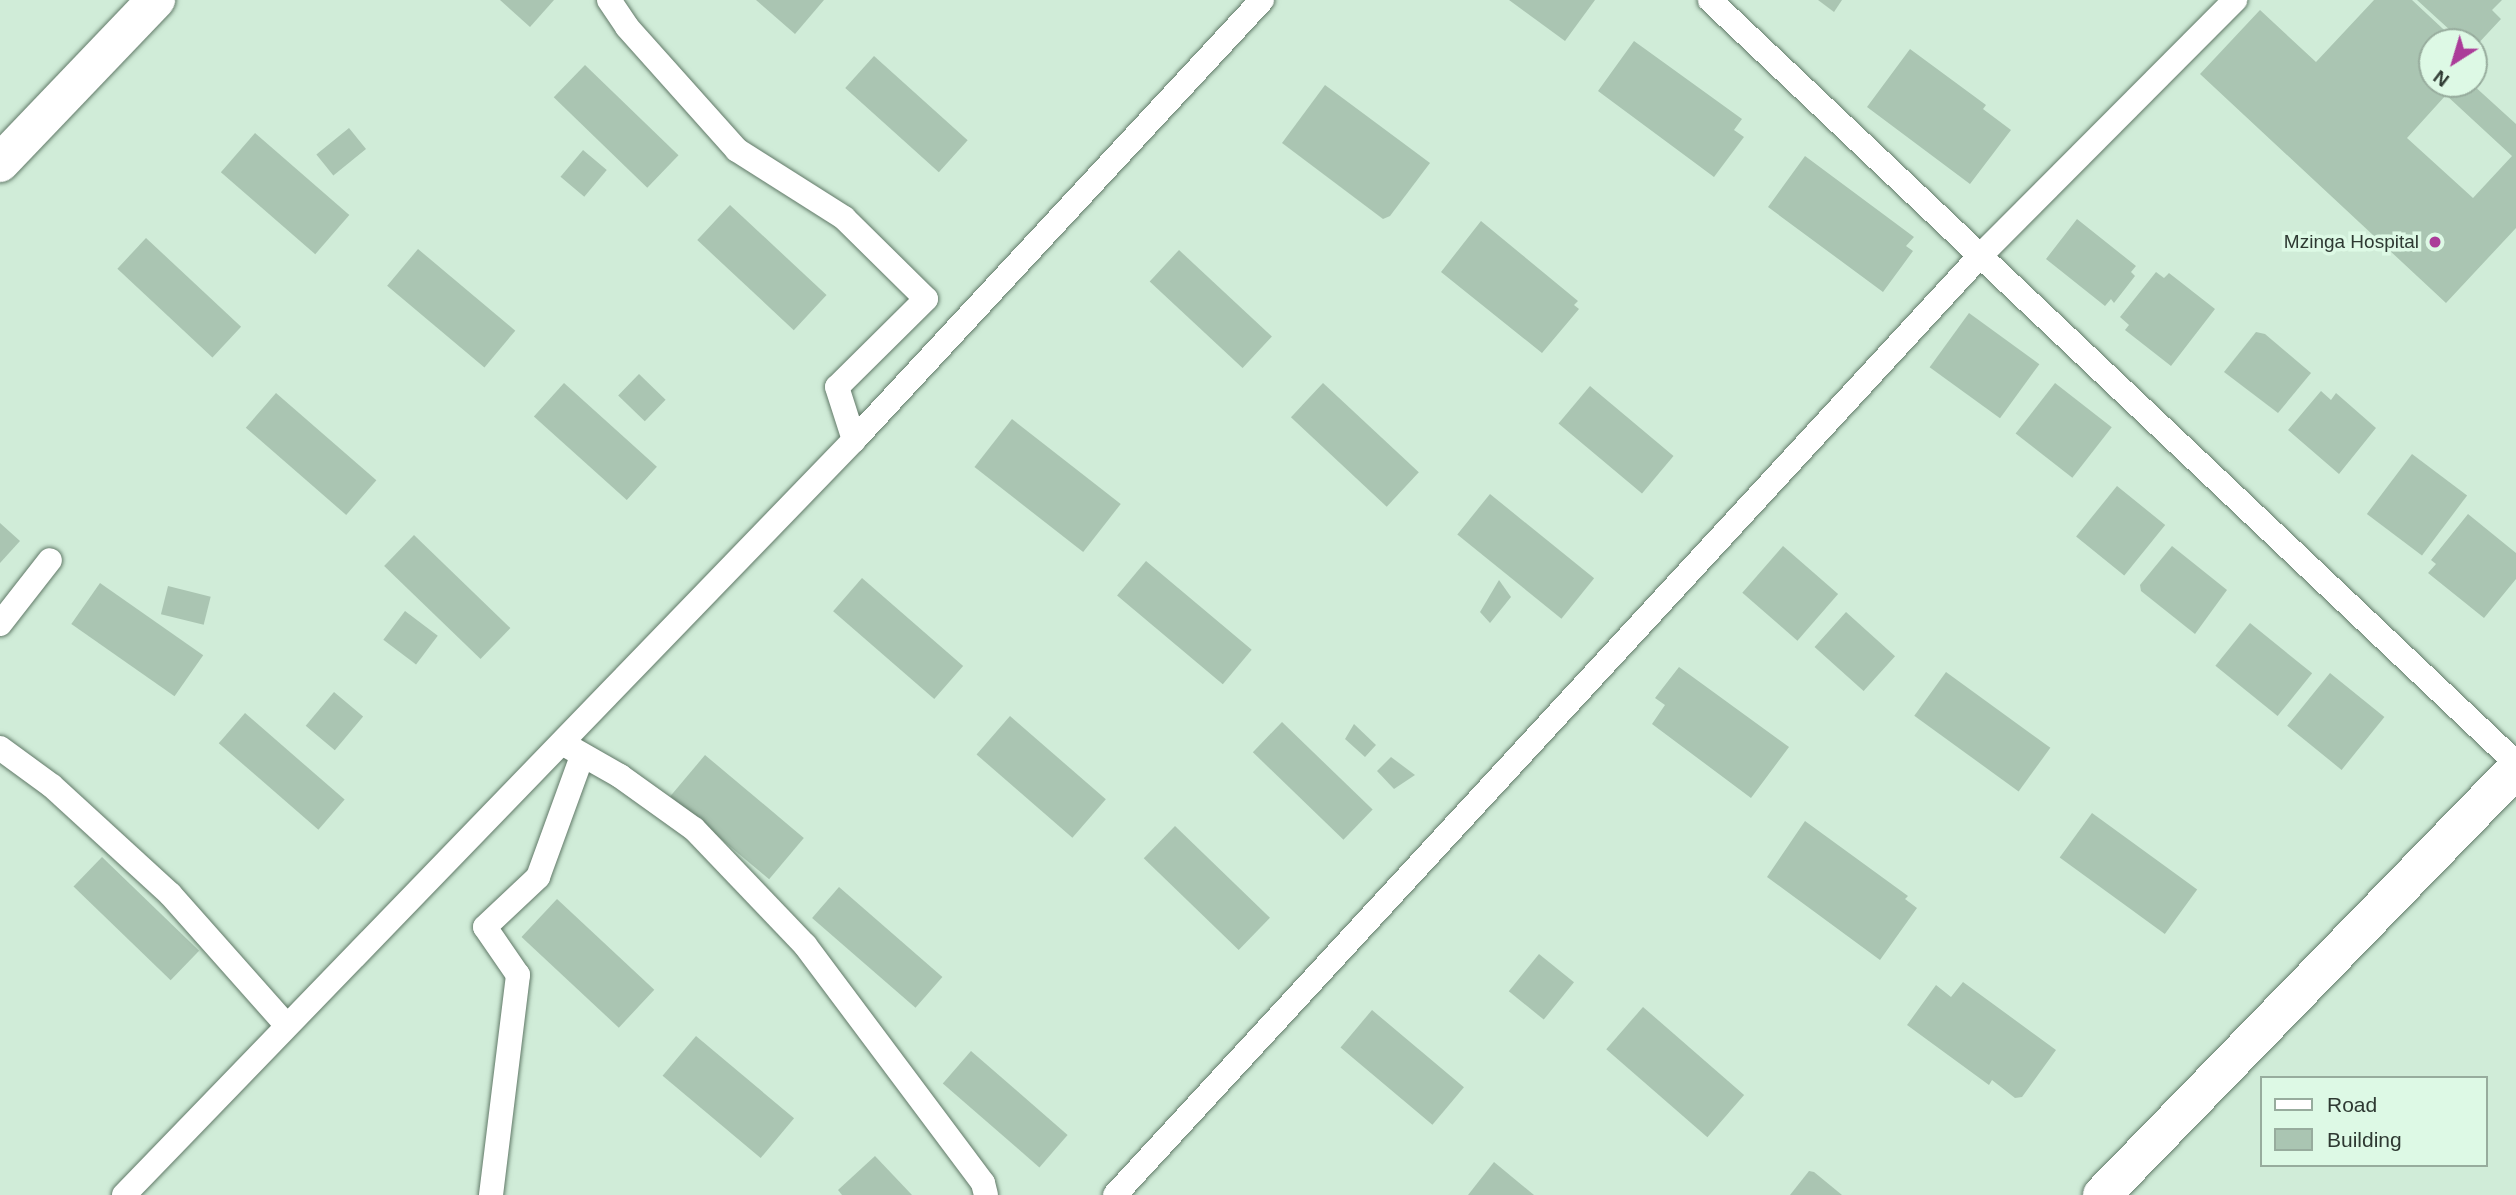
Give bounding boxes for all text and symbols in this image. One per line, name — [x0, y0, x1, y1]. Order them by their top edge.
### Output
north arrow — [2418, 28, 2488, 98]
text: N — [2429, 66, 2453, 91]
place label: Mzinga Hospital — [2284, 231, 2419, 253]
marker: Mzinga Hospital — [2425, 232, 2445, 252]
legend — [2260, 1076, 2488, 1167]
text: Road — [2327, 1093, 2377, 1116]
text: Building — [2327, 1128, 2402, 1151]

